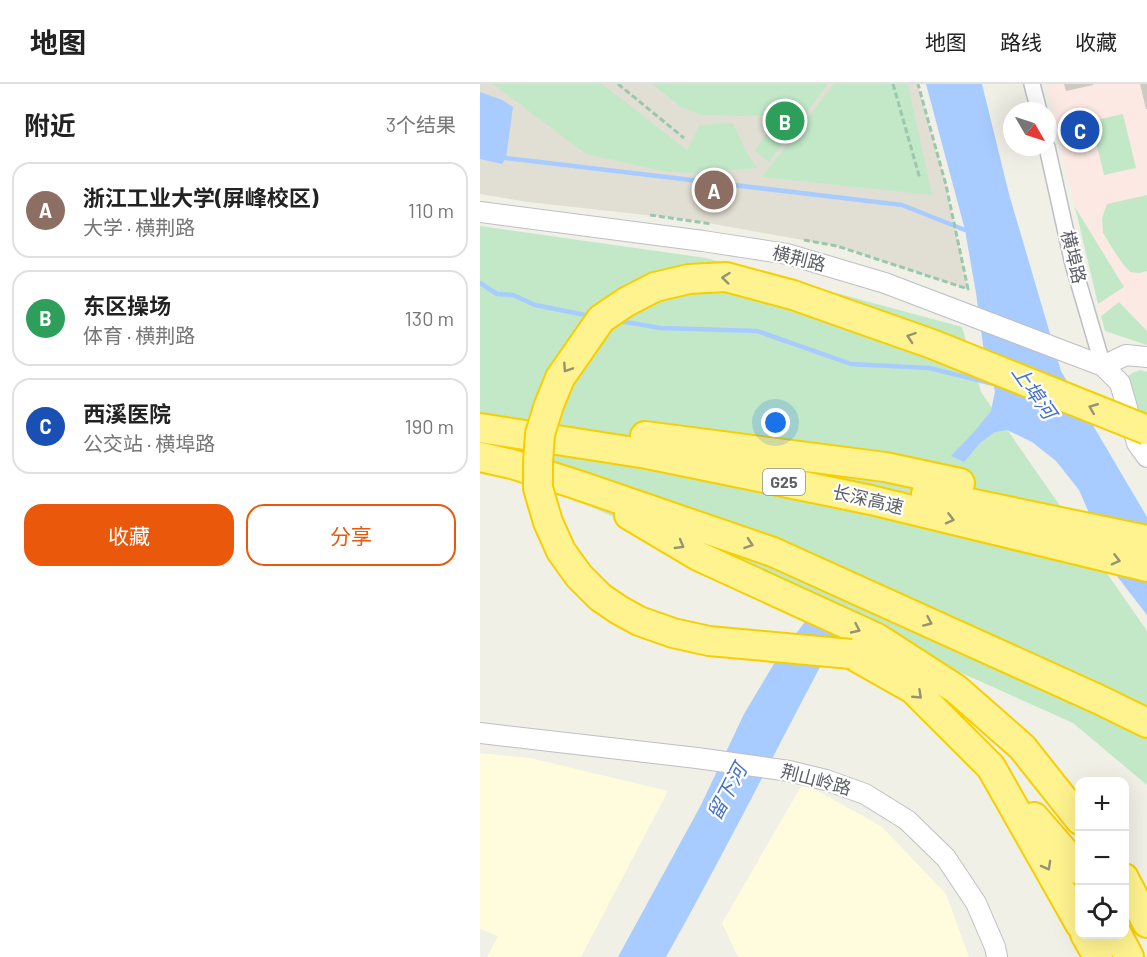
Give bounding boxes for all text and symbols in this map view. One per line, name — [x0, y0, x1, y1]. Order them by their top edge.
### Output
text: 地图 — [30, 25, 86, 59]
text: 地图 — [925, 29, 967, 54]
text: 路线 — [1000, 29, 1042, 54]
text: 收藏 — [1075, 29, 1117, 54]
pin: B — [766, 99, 804, 144]
north arrow — [1003, 102, 1057, 156]
pin: C — [1060, 108, 1100, 152]
text: 附近 — [24, 109, 76, 140]
text: 3个结果 — [386, 112, 456, 136]
pin: A — [694, 168, 734, 212]
text: 浙江工业大学(屏峰校区) — [83, 184, 318, 210]
text: A — [39, 198, 52, 222]
text: 110 m — [408, 198, 454, 222]
text: 大学 · 横荆路 — [83, 215, 195, 239]
street label: 横埠路 — [1057, 228, 1091, 286]
street label: 横荆路 — [770, 241, 828, 275]
one-way arrow — [721, 273, 730, 285]
text: 东区操场 — [83, 292, 171, 318]
text: B — [39, 306, 52, 330]
text: 130 m — [405, 306, 454, 330]
text: 体育 · 横荆路 — [83, 323, 195, 347]
one-way arrow — [906, 332, 917, 345]
water label: 上埠河 — [1008, 360, 1064, 426]
one-way arrow — [563, 362, 574, 373]
text: 西溪医院 — [83, 400, 171, 426]
one-way arrow — [1088, 403, 1099, 415]
your location — [761, 408, 790, 437]
text: C — [39, 414, 52, 438]
text: 190 m — [405, 414, 454, 438]
text: 公交站 · 横埠路 — [83, 431, 215, 455]
road number: G25 — [763, 469, 805, 495]
street label: 长深高速 — [831, 480, 906, 518]
button: 收藏 — [24, 504, 234, 566]
button: 分享 — [246, 504, 456, 566]
one-way arrow — [944, 512, 954, 525]
one-way arrow — [743, 536, 754, 549]
one-way arrow — [674, 538, 684, 549]
one-way arrow — [1110, 552, 1120, 565]
one-way arrow — [921, 615, 932, 627]
one-way arrow — [849, 621, 860, 633]
one-way arrow — [912, 688, 922, 699]
water label: 留下河 — [701, 756, 753, 824]
street label: 荆山岭路 — [779, 759, 854, 799]
map controls — [1075, 777, 1129, 939]
button: + — [1075, 777, 1129, 831]
button: − — [1075, 831, 1129, 885]
one-way arrow — [1040, 860, 1051, 870]
button: locate — [1075, 885, 1129, 939]

